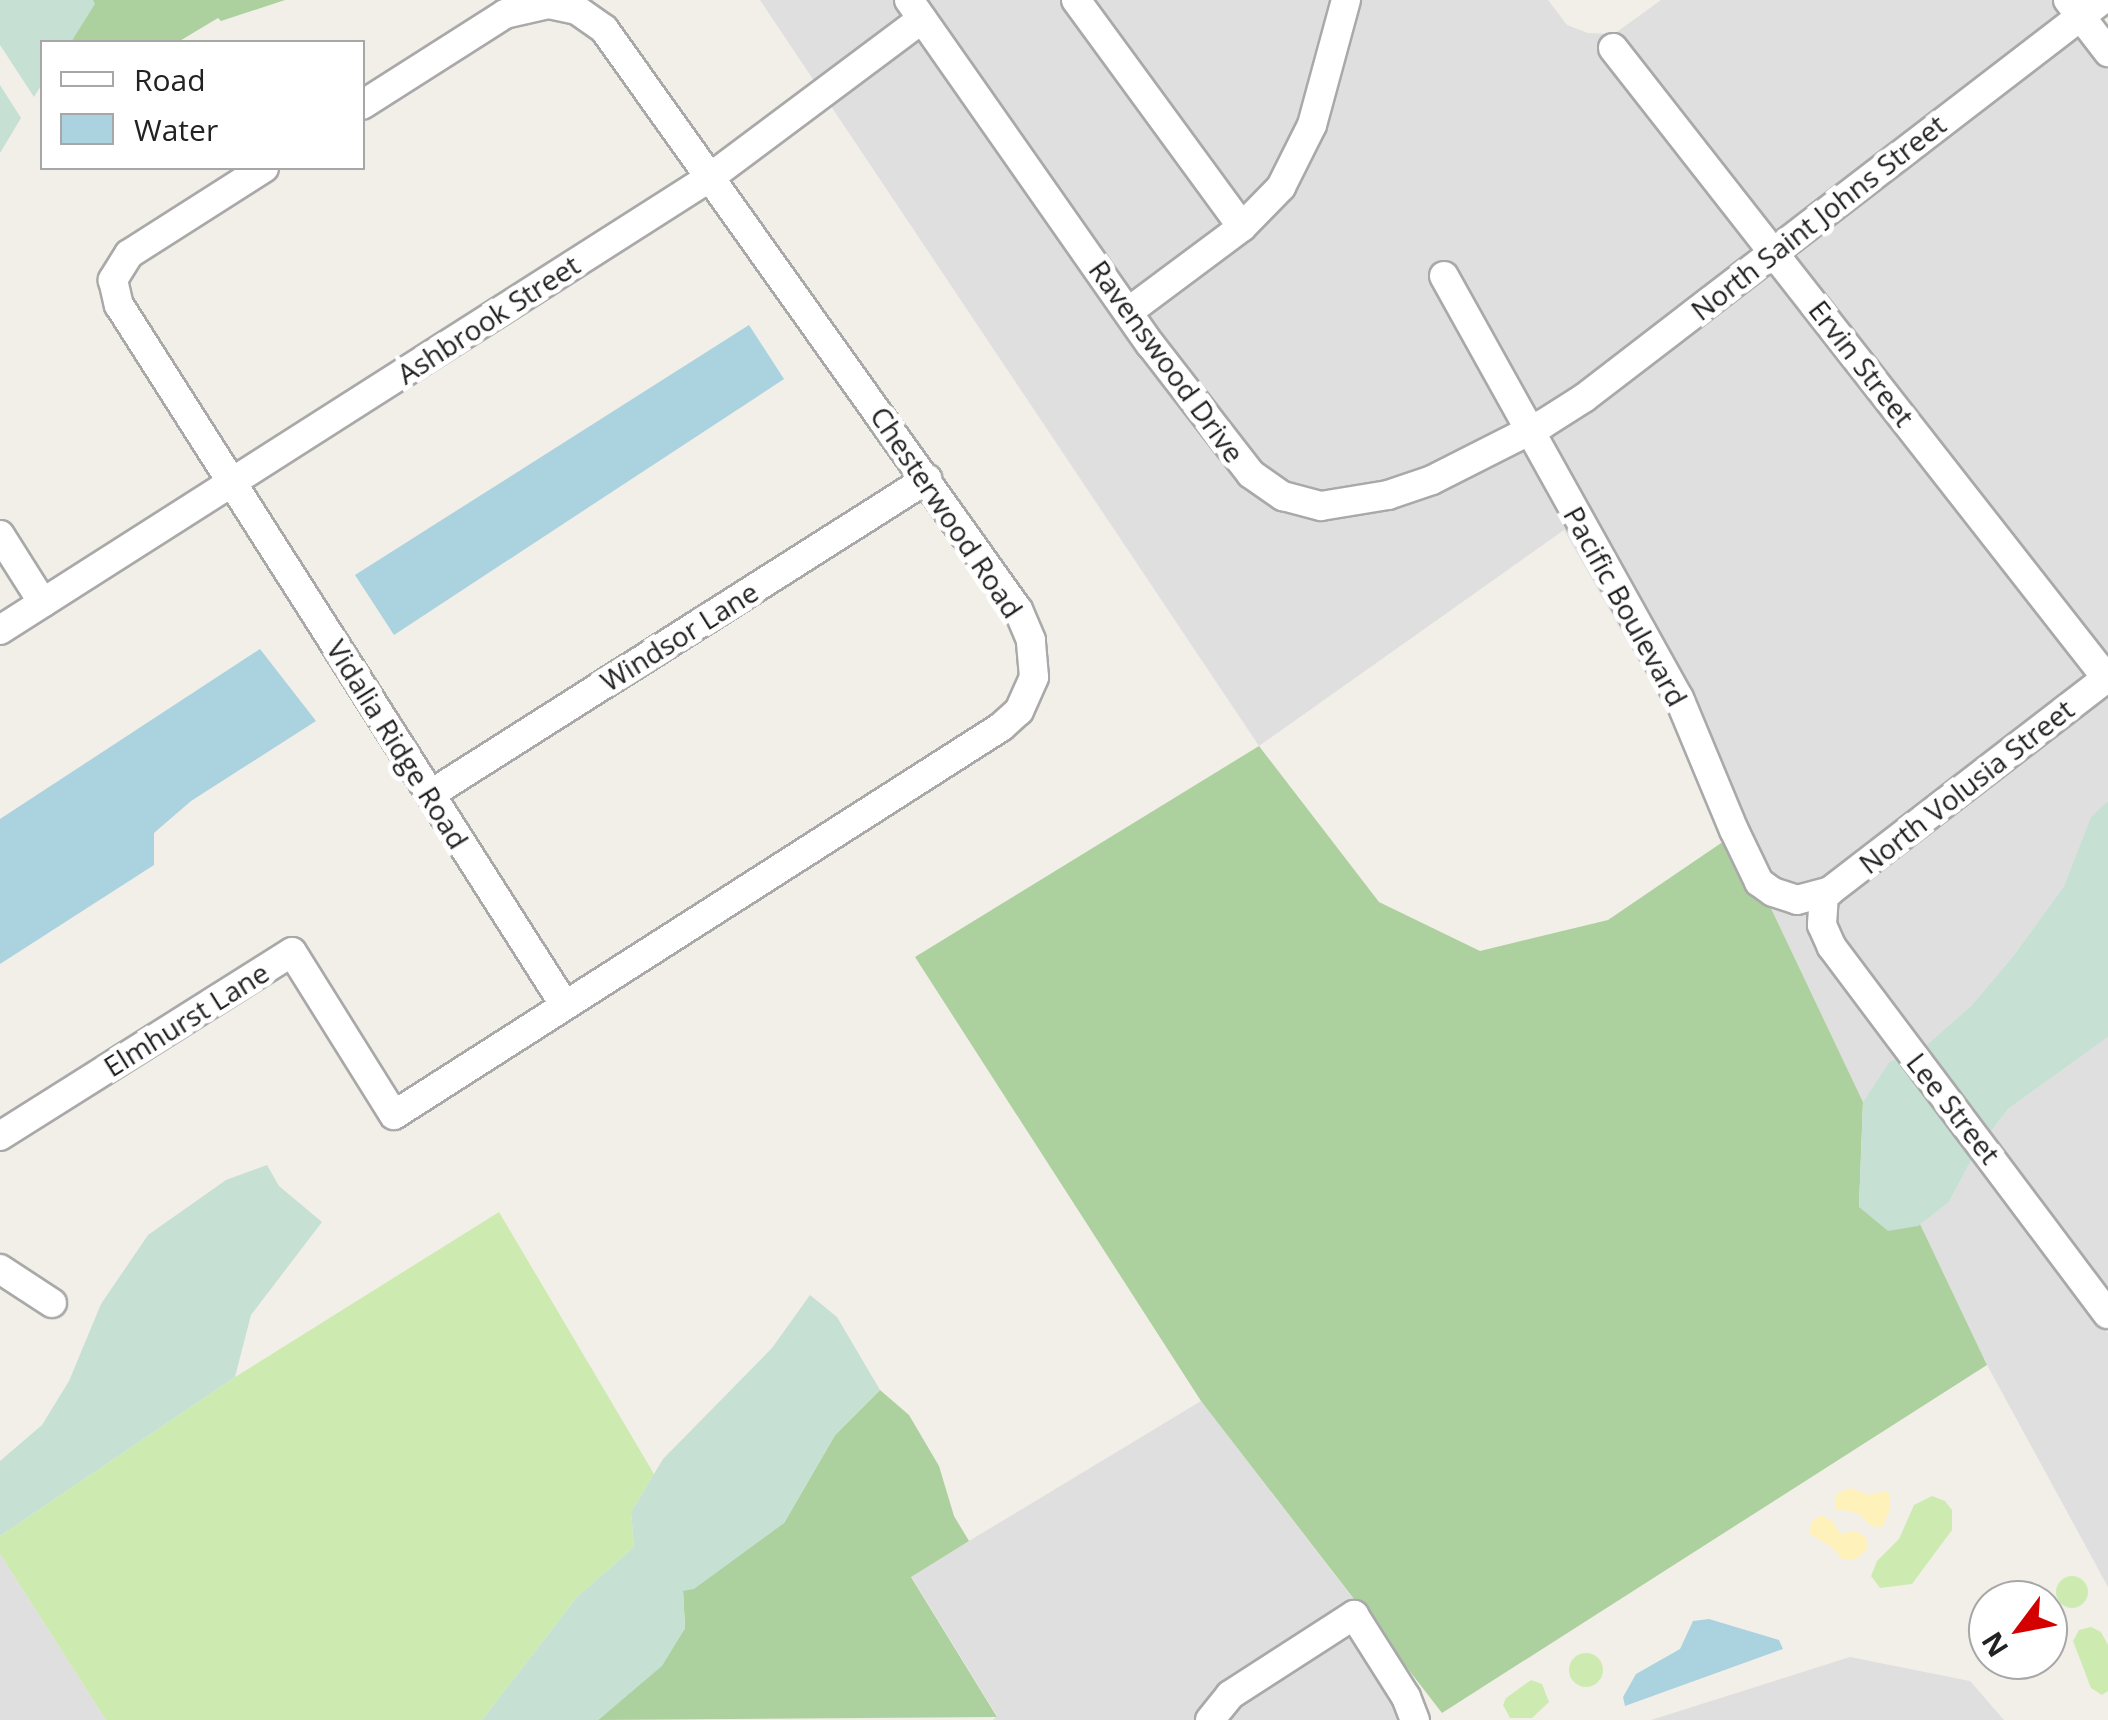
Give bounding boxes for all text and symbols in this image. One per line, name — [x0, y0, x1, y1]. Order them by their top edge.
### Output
legend — [40, 40, 365, 170]
text: Road — [134, 59, 206, 100]
street label: North Saint Johns Street — [1684, 107, 1952, 327]
text: Water — [134, 109, 218, 150]
street label: Ashbrook Street — [391, 248, 585, 390]
street label: Ravenswood Drive — [1082, 253, 1252, 469]
street label: Ervin Street — [1802, 293, 1922, 433]
street label: Chesterwood Road — [864, 400, 1030, 624]
street label: Pacific Boulevard — [1557, 500, 1695, 712]
street label: Windsor Lane — [594, 574, 764, 698]
street label: Vidalia Ridge Road — [320, 633, 476, 855]
street label: North Volusia Street — [1852, 692, 2080, 880]
street label: Elmhurst Lane — [97, 955, 275, 1083]
street label: Lee Street — [1900, 1046, 2008, 1170]
north arrow — [1968, 1580, 2068, 1680]
text: N — [1972, 1625, 2016, 1665]

